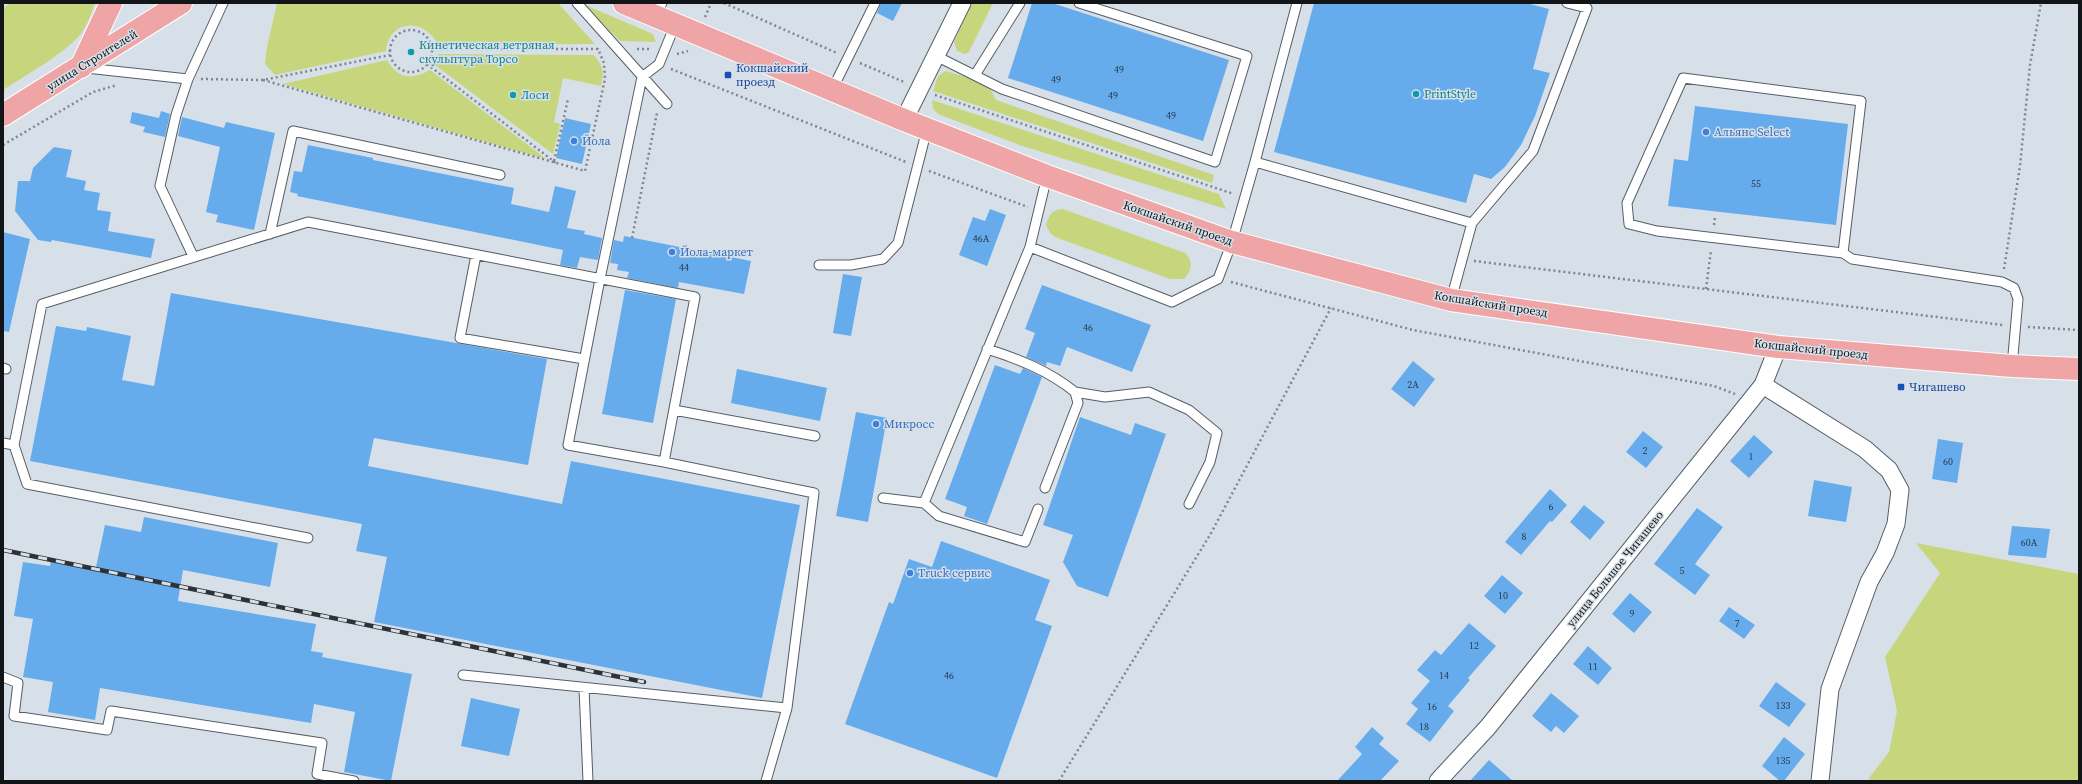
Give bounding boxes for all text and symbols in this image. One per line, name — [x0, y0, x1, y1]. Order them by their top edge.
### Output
street label: улица Строителей — [44, 26, 141, 94]
place label: Кинетическая ветряная скульптура Торсо — [419, 37, 555, 67]
marker: Кинетическая ветряная скульптура Торсо — [406, 47, 416, 57]
place label: Кокшайский проезд — [736, 60, 809, 90]
house number: 49 — [1114, 63, 1124, 76]
marker: Кокшайский проезд — [723, 70, 733, 80]
house number: 49 — [1051, 73, 1061, 86]
place label: PrintStyle — [1424, 86, 1476, 102]
place label: Лоси — [521, 87, 550, 103]
house number: 49 — [1108, 89, 1118, 102]
marker: PrintStyle — [1411, 89, 1421, 99]
marker: Лоси — [508, 90, 518, 100]
house number: 49 — [1166, 109, 1176, 122]
place label: Альянс Select — [1714, 124, 1789, 140]
marker: Альянс Select — [1701, 127, 1711, 137]
place label: Йола — [582, 133, 612, 149]
marker: Йола — [569, 136, 579, 146]
house number: 55 — [1751, 177, 1761, 190]
street label: Кокшайский проезд — [1121, 197, 1235, 249]
house number: 46А — [973, 232, 990, 245]
place label: Йола-маркет — [680, 244, 754, 260]
marker: Йола-маркет — [667, 247, 677, 257]
house number: 44 — [679, 261, 689, 274]
street label: Кокшайский проезд — [1433, 287, 1549, 321]
house number: 46 — [1083, 321, 1093, 334]
street label: Кокшайский проезд — [1753, 335, 1869, 363]
house number: 2А — [1407, 378, 1419, 391]
place label: Чигашево — [1909, 379, 1966, 395]
marker: Чигашево — [1896, 382, 1906, 392]
place label: Микросс — [884, 416, 934, 432]
marker: Микросс — [871, 419, 881, 429]
house number: 2 — [1643, 444, 1648, 457]
house number: 1 — [1749, 450, 1754, 463]
house number: 60 — [1943, 455, 1953, 468]
house number: 6 — [1549, 500, 1554, 513]
street label: улица Большое Чигашево — [1563, 507, 1667, 631]
house number: 8 — [1522, 530, 1527, 543]
house number: 60А — [2021, 536, 2038, 549]
house number: 5 — [1680, 564, 1685, 577]
place label: Truck сервис — [918, 565, 991, 581]
marker: Truck сервис — [905, 568, 915, 578]
house number: 10 — [1498, 589, 1508, 602]
house number: 9 — [1630, 607, 1635, 620]
house number: 7 — [1735, 617, 1740, 630]
house number: 12 — [1469, 639, 1479, 652]
house number: 11 — [1588, 660, 1598, 673]
house number: 46 — [944, 669, 954, 682]
house number: 14 — [1439, 669, 1449, 682]
house number: 133 — [1776, 699, 1791, 712]
house number: 16 — [1427, 700, 1437, 713]
house number: 18 — [1419, 720, 1429, 733]
house number: 135 — [1776, 754, 1791, 767]

